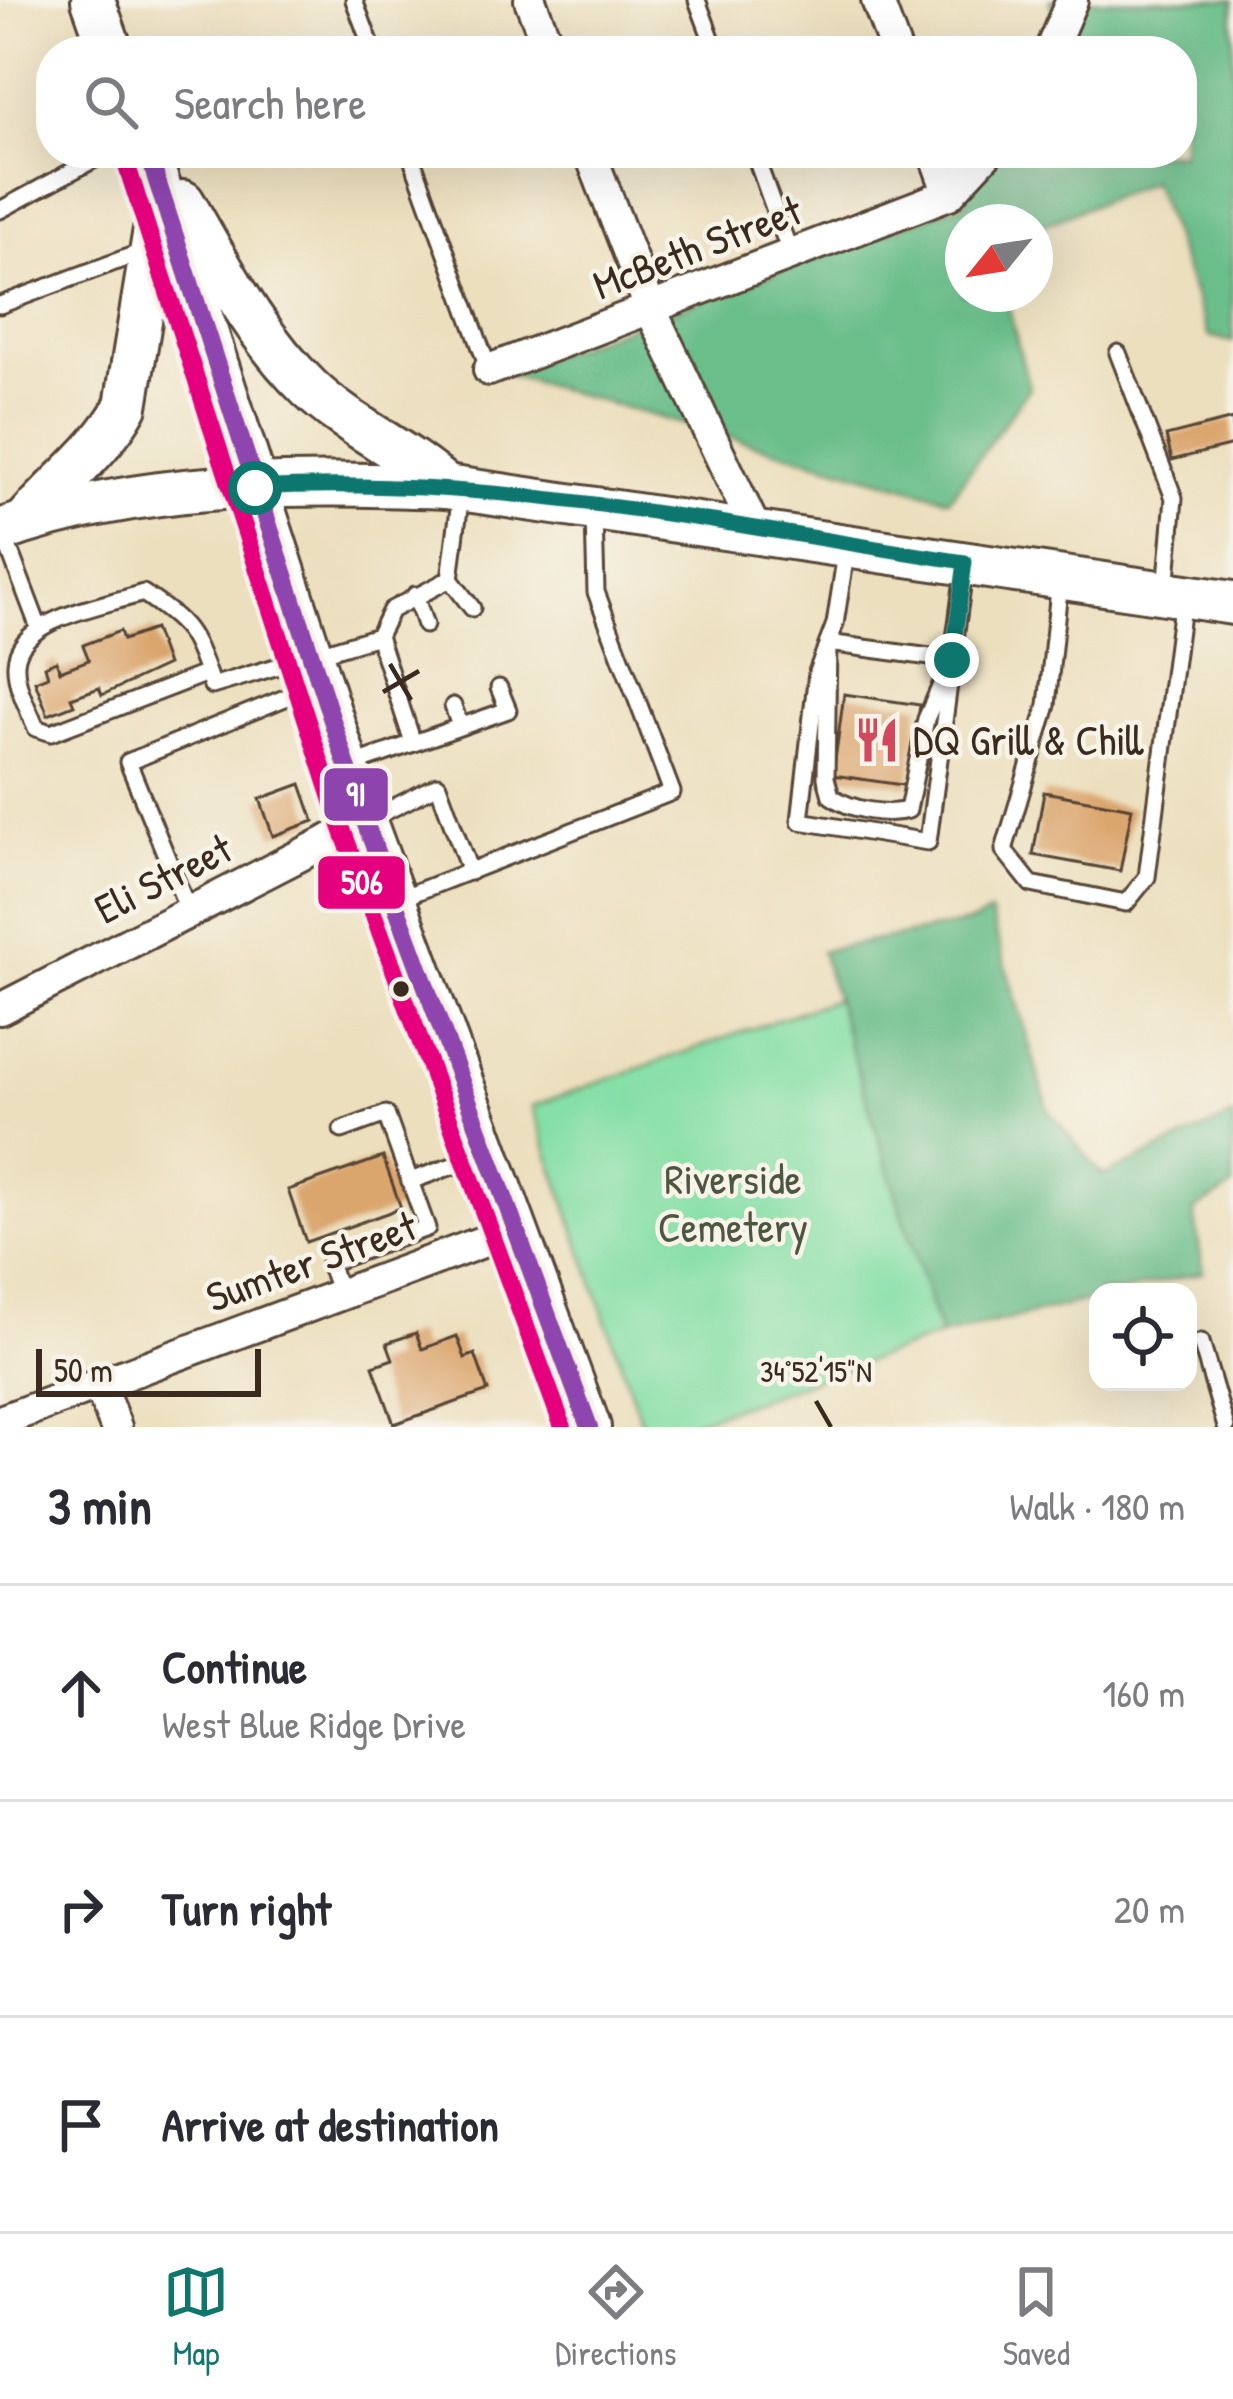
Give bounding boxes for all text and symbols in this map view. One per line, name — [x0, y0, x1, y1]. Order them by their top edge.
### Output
search box — [36, 36, 1197, 168]
icon: search — [78, 69, 144, 135]
text: Search here — [174, 72, 366, 133]
street label: McBeth Street — [584, 181, 810, 312]
north arrow — [945, 204, 1053, 312]
route start — [228, 461, 282, 515]
route end — [925, 633, 979, 687]
place label: DQ Grill & Chill — [913, 711, 1145, 768]
restaurant icon: DQ Grill & Chill — [852, 715, 902, 765]
line badge: 9I — [322, 766, 390, 823]
text: 9I — [346, 772, 366, 816]
street label: Eli Street — [85, 819, 241, 936]
line badge: 506 — [316, 854, 407, 911]
text: 506 — [341, 860, 383, 904]
unlabelled marker — [390, 978, 412, 1000]
park label: Riverside Cemetery — [658, 1150, 808, 1255]
street label: Sumter Street — [198, 1196, 424, 1325]
map controls — [1089, 1283, 1197, 1391]
button: locate — [1089, 1283, 1197, 1391]
scale bar — [36, 1343, 261, 1396]
text: 50 m — [54, 1348, 113, 1392]
text: 34°52'15"N — [760, 1351, 872, 1391]
text: 3 min — [48, 1471, 152, 1540]
text: Walk · 180 m — [1009, 1479, 1185, 1532]
text: Continue — [162, 1636, 307, 1697]
icon: ahead — [48, 1660, 114, 1726]
text: 160 m — [1102, 1666, 1185, 1719]
text: West Blue Ridge Drive — [162, 1697, 466, 1750]
icon: right — [48, 1876, 114, 1942]
text: Turn right — [162, 1878, 331, 1939]
text: 20 m — [1114, 1882, 1185, 1935]
icon: arrive — [48, 2092, 114, 2158]
text: Arrive at destination — [162, 2094, 499, 2155]
tab: Map — [163, 2259, 229, 2375]
tab: Directions — [555, 2259, 677, 2375]
tab: Saved — [1003, 2259, 1070, 2375]

